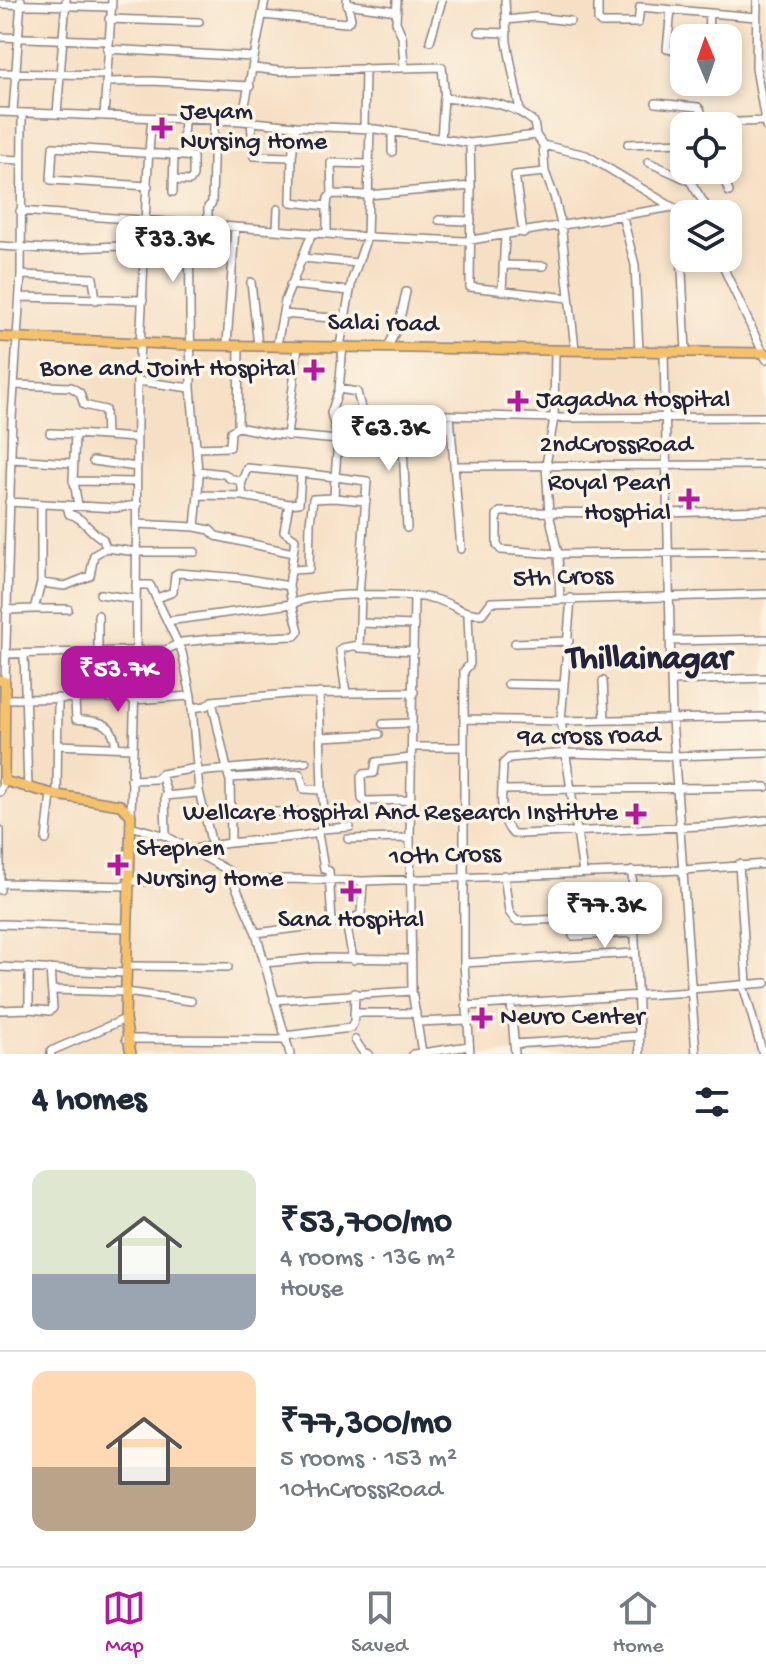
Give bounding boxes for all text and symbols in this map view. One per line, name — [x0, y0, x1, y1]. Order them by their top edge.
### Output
north arrow — [670, 24, 742, 96]
map controls — [670, 24, 742, 272]
place label: Jeyam Nursing Home — [180, 98, 328, 159]
button: locate — [670, 112, 742, 184]
marker: Jeyam Nursing Home — [151, 117, 173, 139]
button: layers — [670, 200, 742, 272]
pin: ₹33.3K — [108, 216, 238, 284]
text: ₹33.3K — [134, 226, 212, 257]
street label: Salai road — [327, 309, 440, 341]
place label: Bone and Joint Hospital — [39, 355, 296, 386]
marker: Bone and Joint Hospital — [303, 359, 325, 381]
place label: Jagadha Hospital — [536, 386, 730, 417]
marker: Jagadha Hospital — [507, 390, 529, 412]
pin: ₹63.3K — [324, 405, 454, 473]
text: ₹63.3K — [350, 415, 428, 446]
street label: 2ndCrossRoad — [539, 431, 694, 462]
place label: Royal Pearl Hosptial — [548, 469, 671, 530]
marker: Royal Pearl Hosptial — [678, 488, 700, 510]
street label: 5th Cross — [512, 562, 615, 596]
district label: Thillainagar — [563, 641, 736, 681]
pin: ₹53.7K — [53, 646, 183, 714]
text: ₹53.7K — [79, 656, 157, 687]
street label: 9a cross road — [516, 721, 662, 755]
place label: Wellcare Hospital And Research Institute — [183, 799, 619, 830]
marker: Wellcare Hospital And Research Institute — [625, 803, 647, 825]
place label: Stephen Nursing Home — [136, 835, 284, 896]
street label: 10th Cross — [388, 840, 503, 874]
marker: Stephen Nursing Home — [107, 854, 129, 876]
marker: Sana Hospital — [340, 880, 362, 902]
pin: ₹77.3K — [540, 882, 670, 950]
text: ₹77.3K — [566, 892, 644, 923]
place label: Sana Hospital — [278, 906, 424, 937]
place label: Neuro Center — [500, 1003, 647, 1034]
marker: Neuro Center — [471, 1007, 493, 1029]
icon: filters — [690, 1080, 734, 1124]
text: 4 homes — [32, 1082, 146, 1122]
icon: home — [96, 1202, 192, 1298]
text: ₹53,700/mo — [280, 1204, 452, 1244]
text: 4 rooms · 136 m² — [280, 1244, 455, 1275]
text: House — [280, 1275, 344, 1306]
icon: home — [96, 1403, 192, 1499]
text: ₹77,300/mo — [280, 1405, 452, 1445]
text: 5 rooms · 153 m² — [280, 1445, 457, 1476]
text: 10thCrossRoad — [280, 1476, 443, 1507]
tab: Map — [102, 1586, 146, 1660]
tab: Saved — [351, 1586, 408, 1660]
tab: Home — [613, 1586, 664, 1660]

